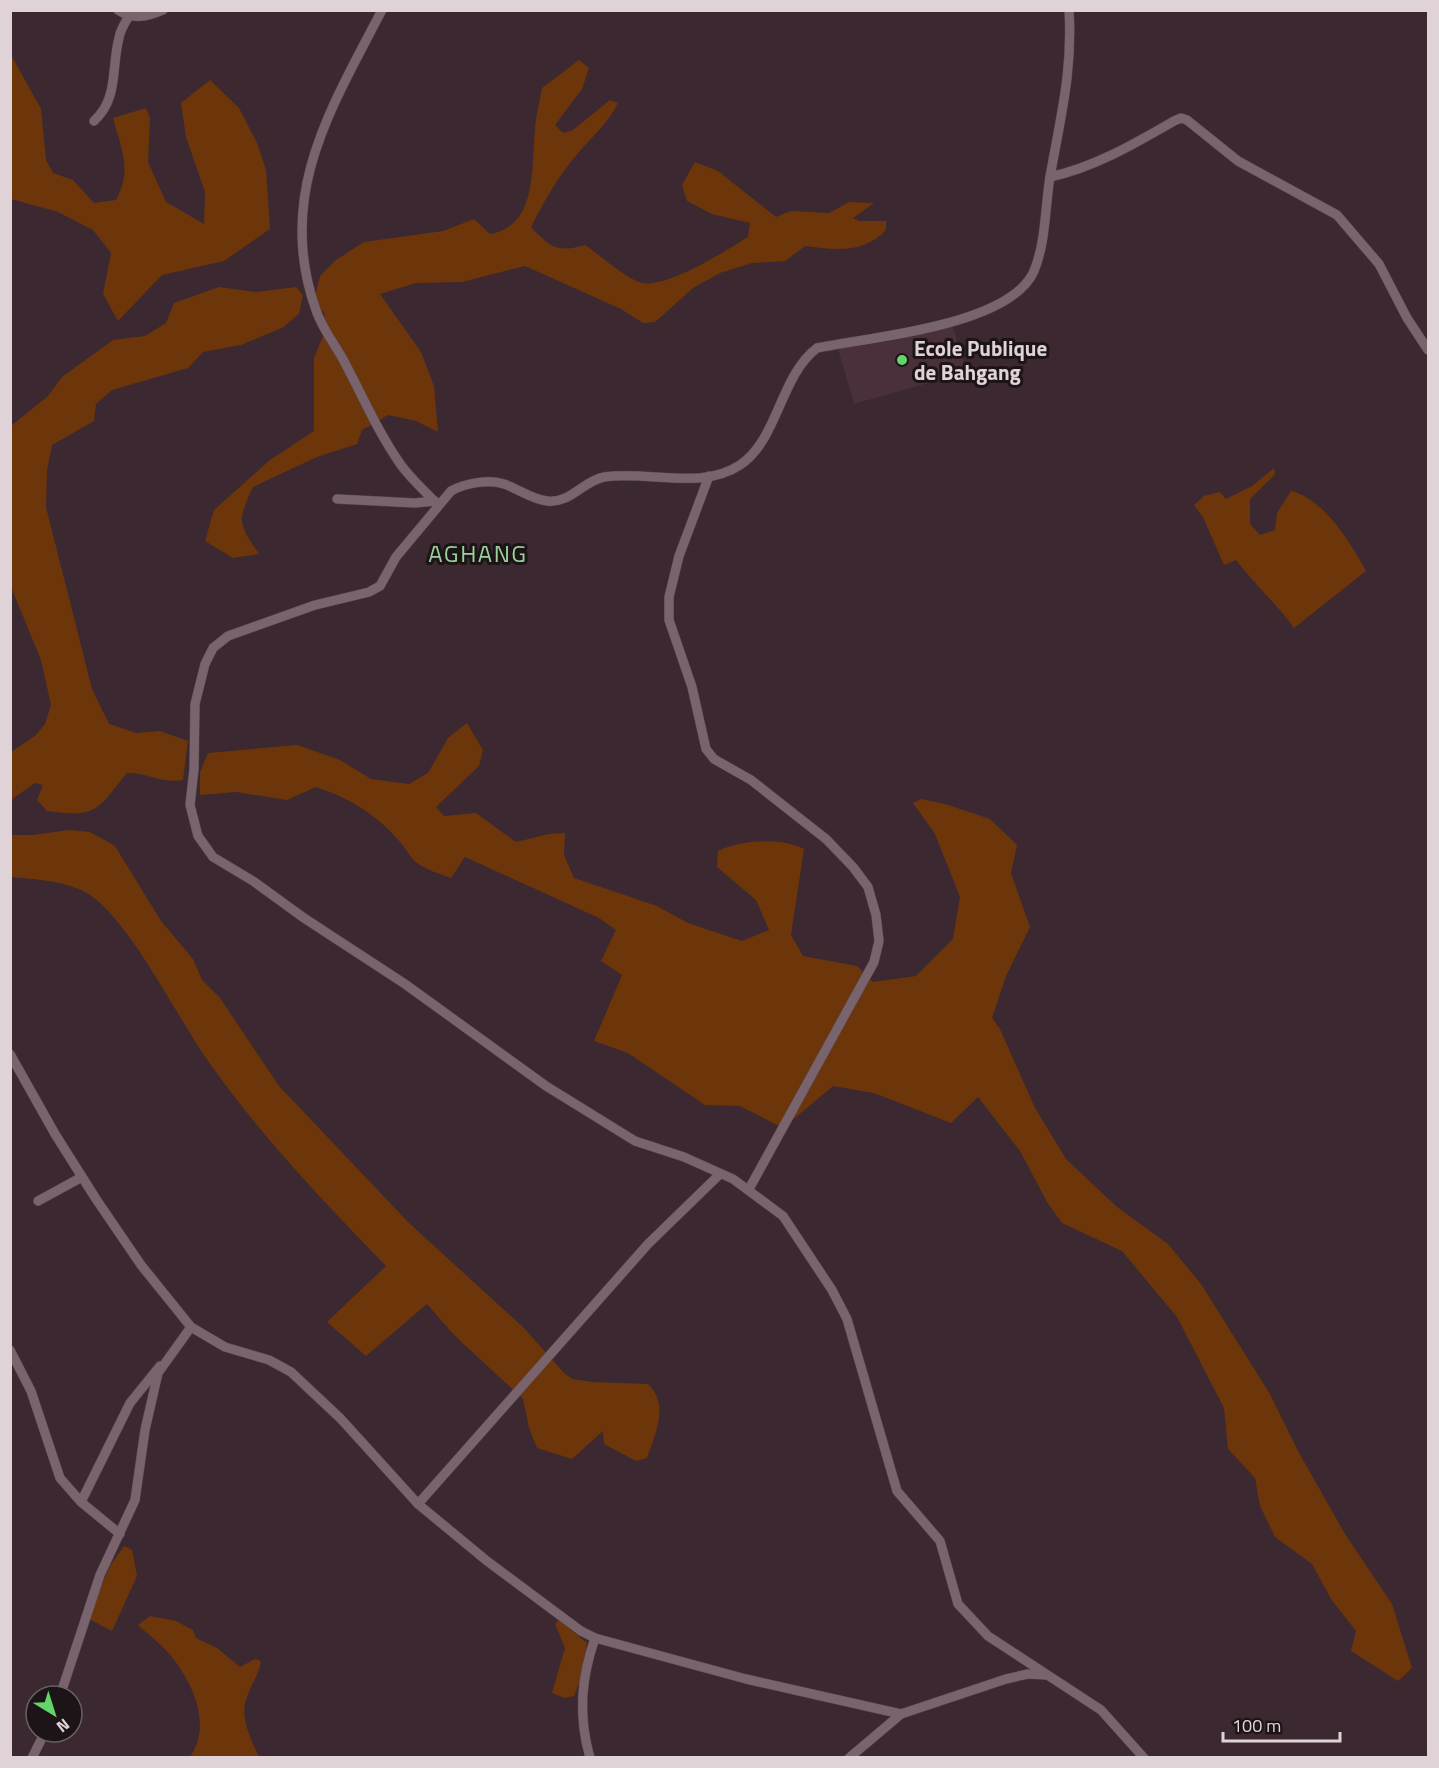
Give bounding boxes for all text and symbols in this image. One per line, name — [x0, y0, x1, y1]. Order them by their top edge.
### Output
place label: Ecole Publique de Bahgang — [914, 332, 1047, 388]
marker: Ecole Publique de Bahgang — [895, 353, 909, 367]
district label: AGHANG — [428, 535, 528, 571]
north arrow — [24, 1684, 84, 1744]
scale bar — [1223, 1705, 1340, 1743]
text: 100 m — [1232, 1712, 1281, 1739]
text: N — [51, 1713, 75, 1739]

